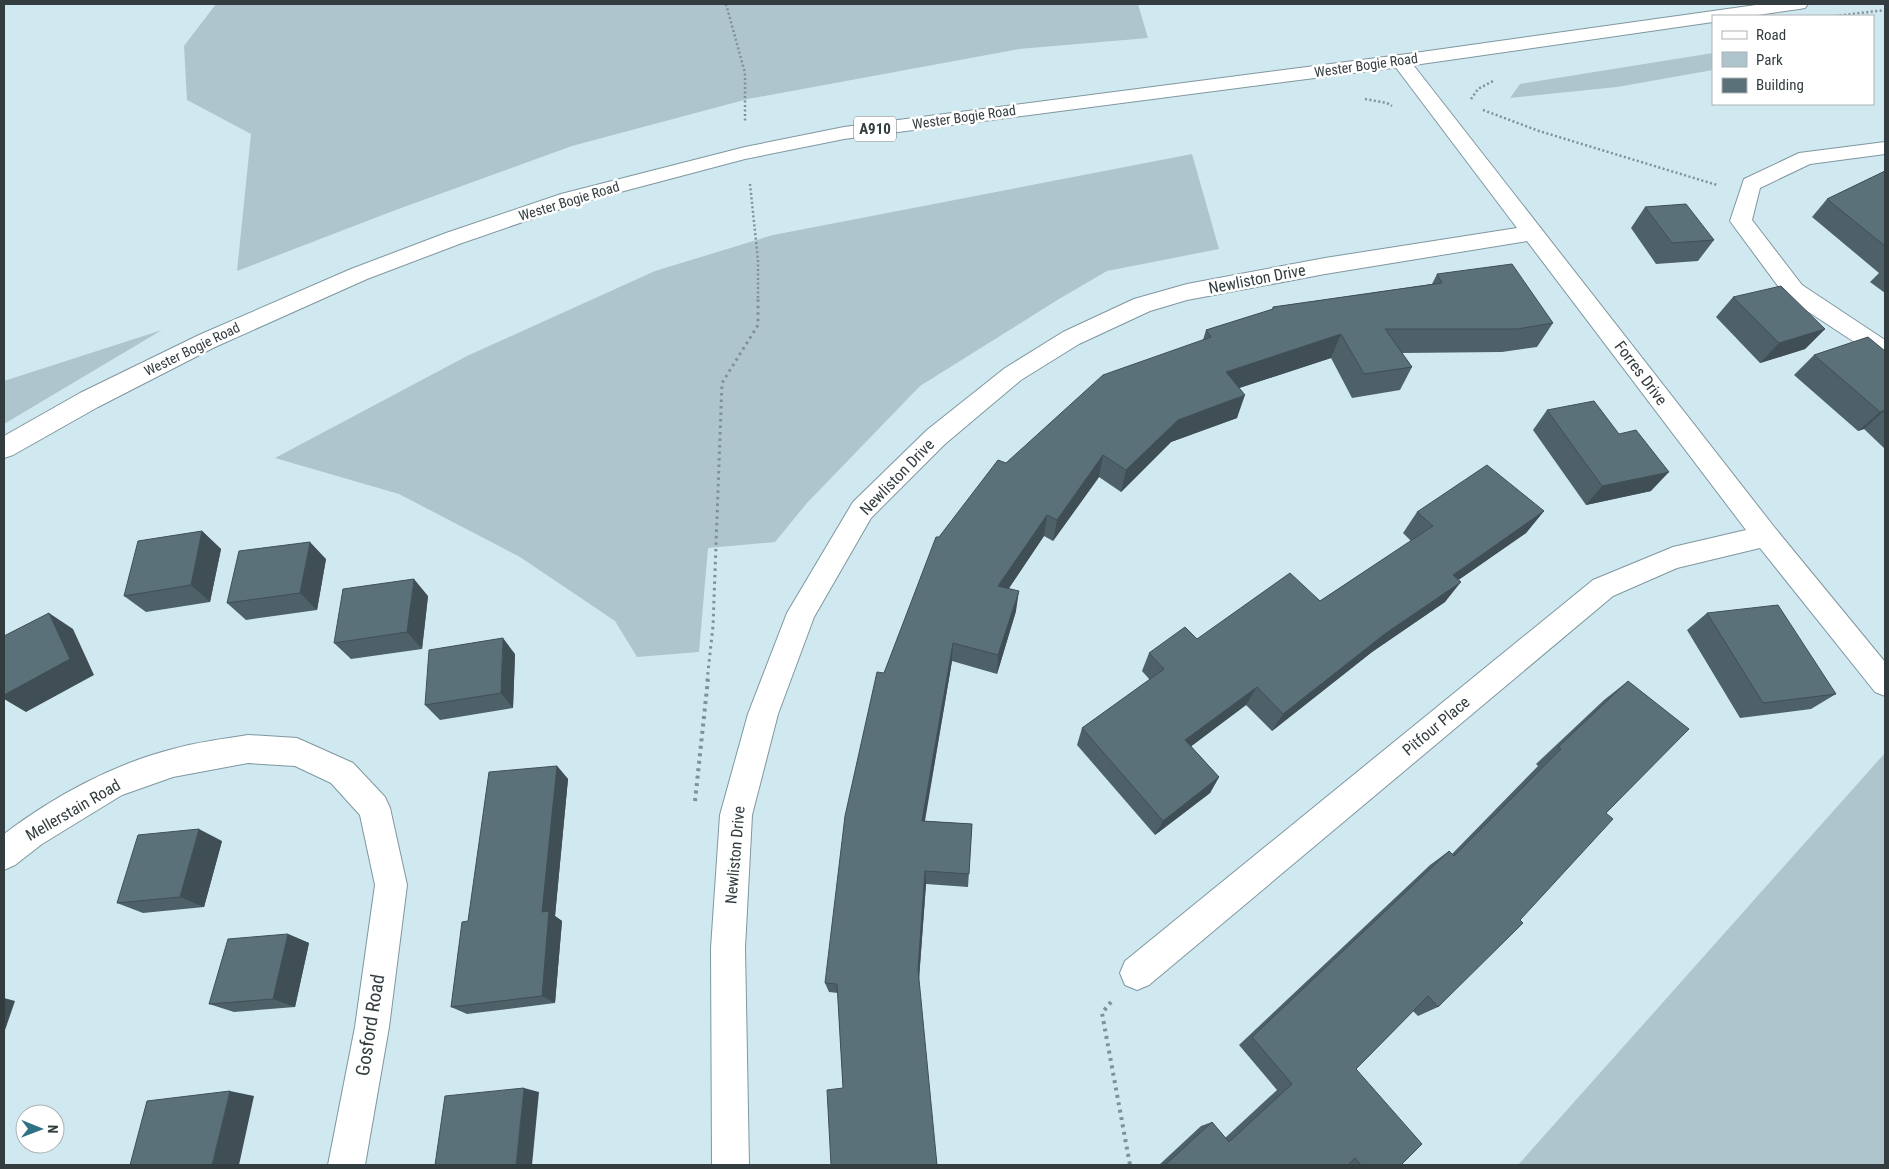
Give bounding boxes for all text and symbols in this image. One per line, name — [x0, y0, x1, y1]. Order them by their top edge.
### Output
legend — [1712, 15, 1874, 105]
text: Road — [1756, 26, 1786, 44]
street label: Wester Bogie Road — [1313, 50, 1419, 80]
text: Park — [1756, 51, 1783, 69]
text: Building — [1756, 76, 1804, 94]
street label: Wester Bogie Road — [911, 102, 1017, 132]
road number: A910 — [854, 116, 896, 142]
street label: Wester Bogie Road — [517, 178, 621, 224]
street label: Newliston Drive — [1207, 260, 1307, 298]
street label: Wester Bogie Road — [142, 319, 242, 379]
street label: Forres Drive — [1611, 337, 1671, 409]
street label: Newliston Drive — [856, 435, 938, 519]
street label: Pitfour Place — [1399, 692, 1473, 760]
street label: Mellerstain Road — [22, 775, 124, 845]
street label: Newliston Drive — [721, 805, 749, 905]
street label: Gosford Road — [351, 973, 389, 1077]
north arrow — [15, 1104, 65, 1154]
text: N — [45, 1125, 61, 1134]

